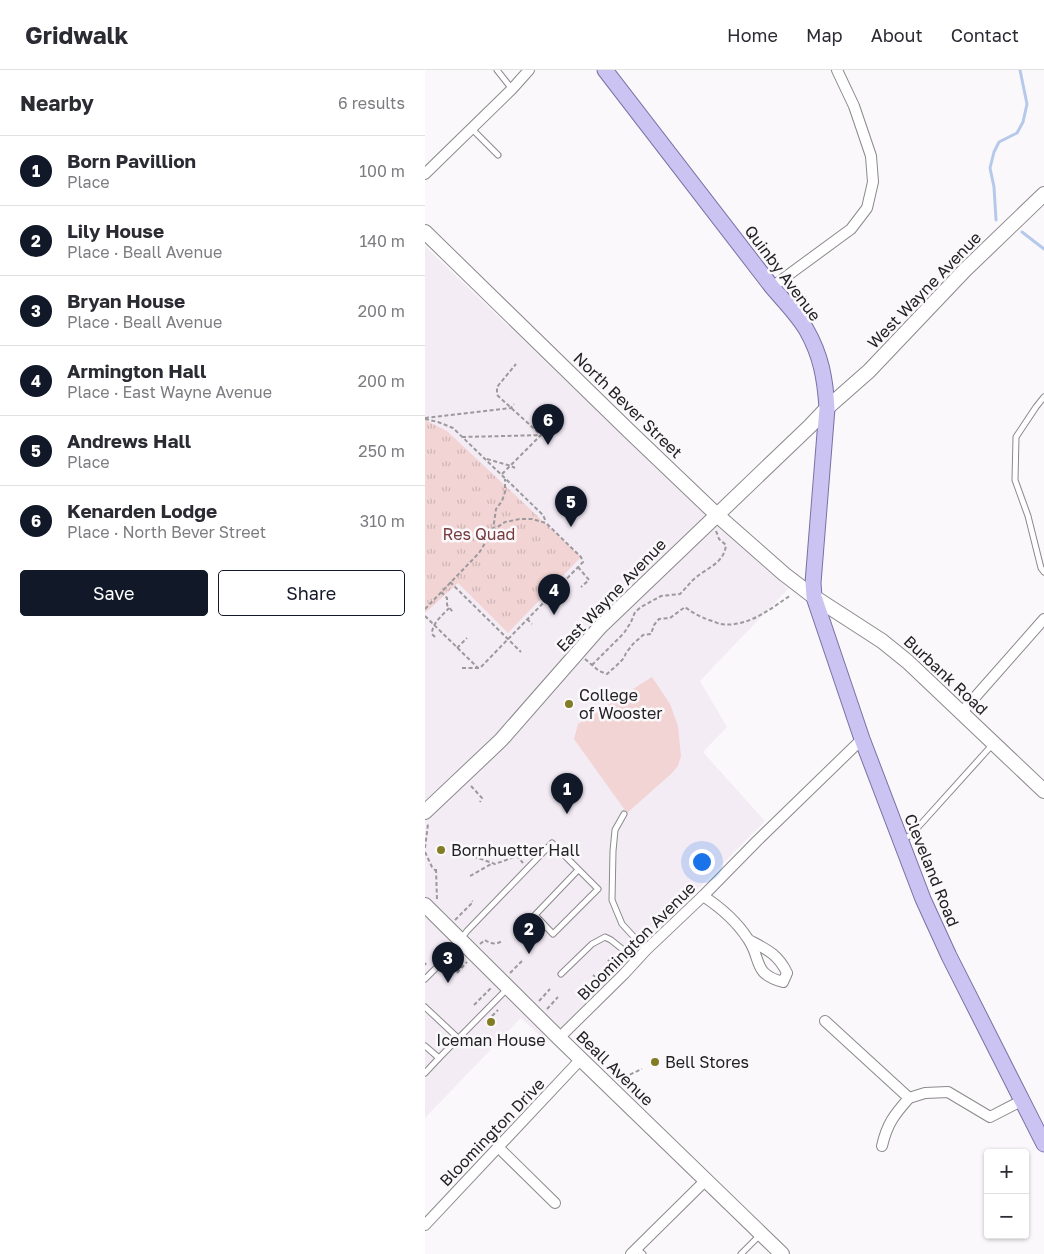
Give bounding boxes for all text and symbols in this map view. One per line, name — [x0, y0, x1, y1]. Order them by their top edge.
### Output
text: Gridwalk — [25, 20, 129, 49]
text: Home — [727, 24, 778, 46]
text: Map — [806, 24, 843, 46]
text: About — [871, 24, 923, 46]
text: Contact — [951, 24, 1019, 46]
text: Nearby — [20, 90, 94, 116]
text: 6 results — [338, 93, 405, 113]
text: Born Pavillion — [67, 149, 196, 172]
text: 1 — [32, 161, 40, 181]
text: 100 m — [359, 161, 405, 181]
text: Place — [67, 172, 110, 192]
text: Lily House — [67, 219, 164, 242]
street label: Quinby Avenue — [741, 221, 825, 325]
street label: West Wayne Avenue — [863, 227, 985, 353]
text: 2 — [31, 231, 41, 251]
text: 140 m — [359, 231, 405, 251]
text: Place · Beall Avenue — [67, 242, 222, 262]
text: Bryan House — [67, 289, 185, 312]
text: 3 — [31, 301, 41, 321]
text: 200 m — [358, 301, 405, 321]
text: Place · Beall Avenue — [67, 312, 222, 332]
street label: North Bever Street — [569, 348, 687, 462]
text: Armington Hall — [67, 359, 206, 382]
text: 4 — [31, 371, 41, 391]
text: 200 m — [358, 371, 405, 391]
text: Place · East Wayne Avenue — [67, 382, 272, 402]
pin: 6 — [532, 404, 564, 445]
text: Andrews Hall — [67, 429, 191, 452]
text: 5 — [31, 441, 41, 461]
text: 250 m — [358, 441, 405, 461]
text: Place — [67, 452, 110, 472]
pin: 5 — [555, 486, 587, 527]
text: Kenarden Lodge — [67, 499, 217, 522]
text: 6 — [31, 511, 41, 531]
text: 310 m — [360, 511, 405, 531]
text: Place · North Bever Street — [67, 522, 266, 542]
park label: Res Quad — [443, 524, 515, 544]
street label: East Wayne Avenue — [552, 534, 670, 656]
button: Save — [20, 570, 208, 616]
button: Share — [218, 570, 405, 616]
pin: 4 — [538, 574, 570, 615]
street label: Burbank Road — [900, 631, 992, 719]
place label: College of Wooster — [579, 685, 663, 723]
marker: College of Wooster — [563, 698, 575, 710]
pin: 1 — [551, 773, 583, 814]
street label: Cleveland Road — [900, 811, 964, 929]
place label: Bornhuetter Hall — [451, 840, 580, 860]
marker: Bornhuetter Hall — [435, 844, 447, 856]
your location — [689, 849, 715, 875]
street label: Bloomington Avenue — [573, 878, 699, 1004]
pin: 2 — [513, 913, 545, 954]
pin: 3 — [432, 942, 464, 983]
marker: Iceman House — [485, 1016, 497, 1028]
street label: Beall Avenue — [572, 1026, 658, 1110]
place label: Iceman House — [436, 1030, 546, 1050]
place label: Bell Stores — [665, 1052, 749, 1072]
marker: Bell Stores — [649, 1056, 661, 1068]
street label: Bloomington Drive — [435, 1074, 549, 1190]
map controls — [984, 1149, 1029, 1239]
button: + — [984, 1149, 1029, 1194]
button: − — [984, 1194, 1029, 1239]

